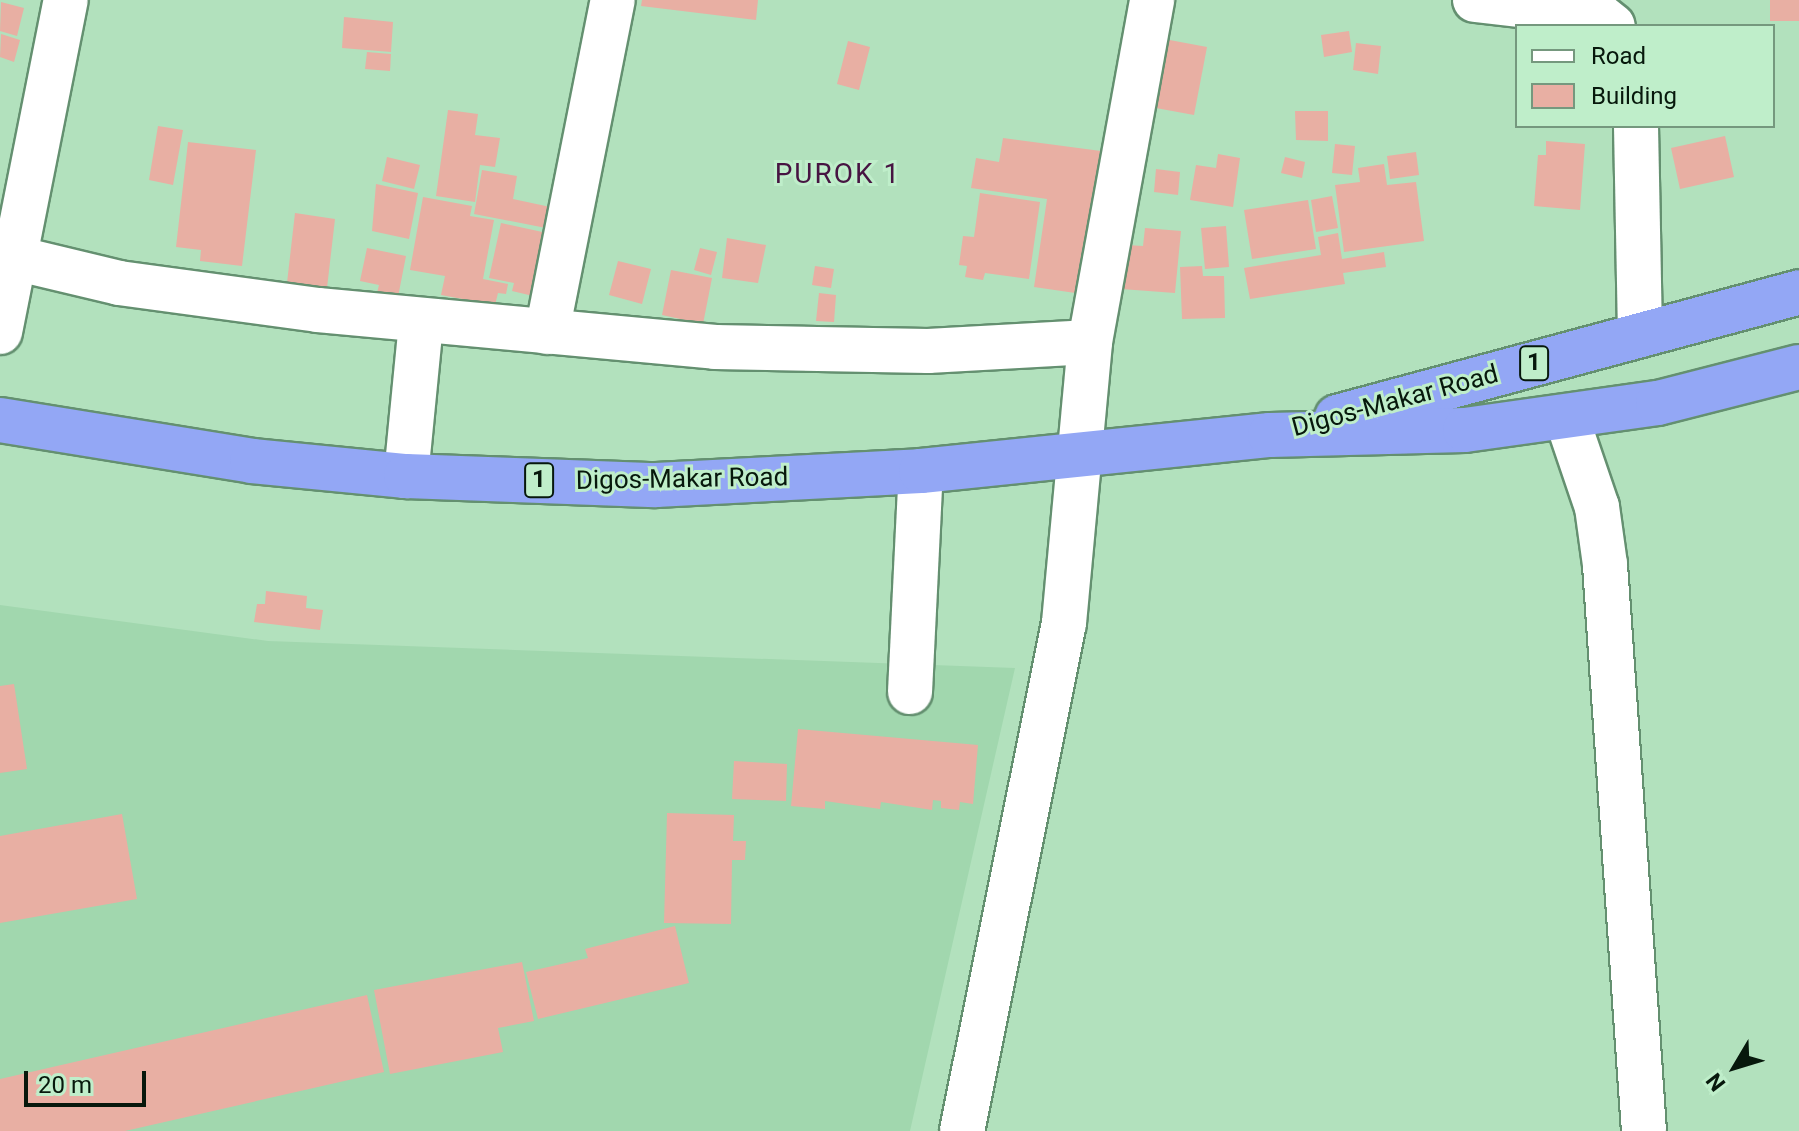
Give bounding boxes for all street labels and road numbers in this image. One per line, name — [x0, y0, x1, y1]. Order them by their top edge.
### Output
road number: 1 — [1518, 343, 1550, 383]
street label: Digos-Makar Road — [1288, 358, 1502, 444]
road number: 1 — [523, 460, 555, 500]
street label: Digos-Makar Road — [575, 462, 789, 496]

